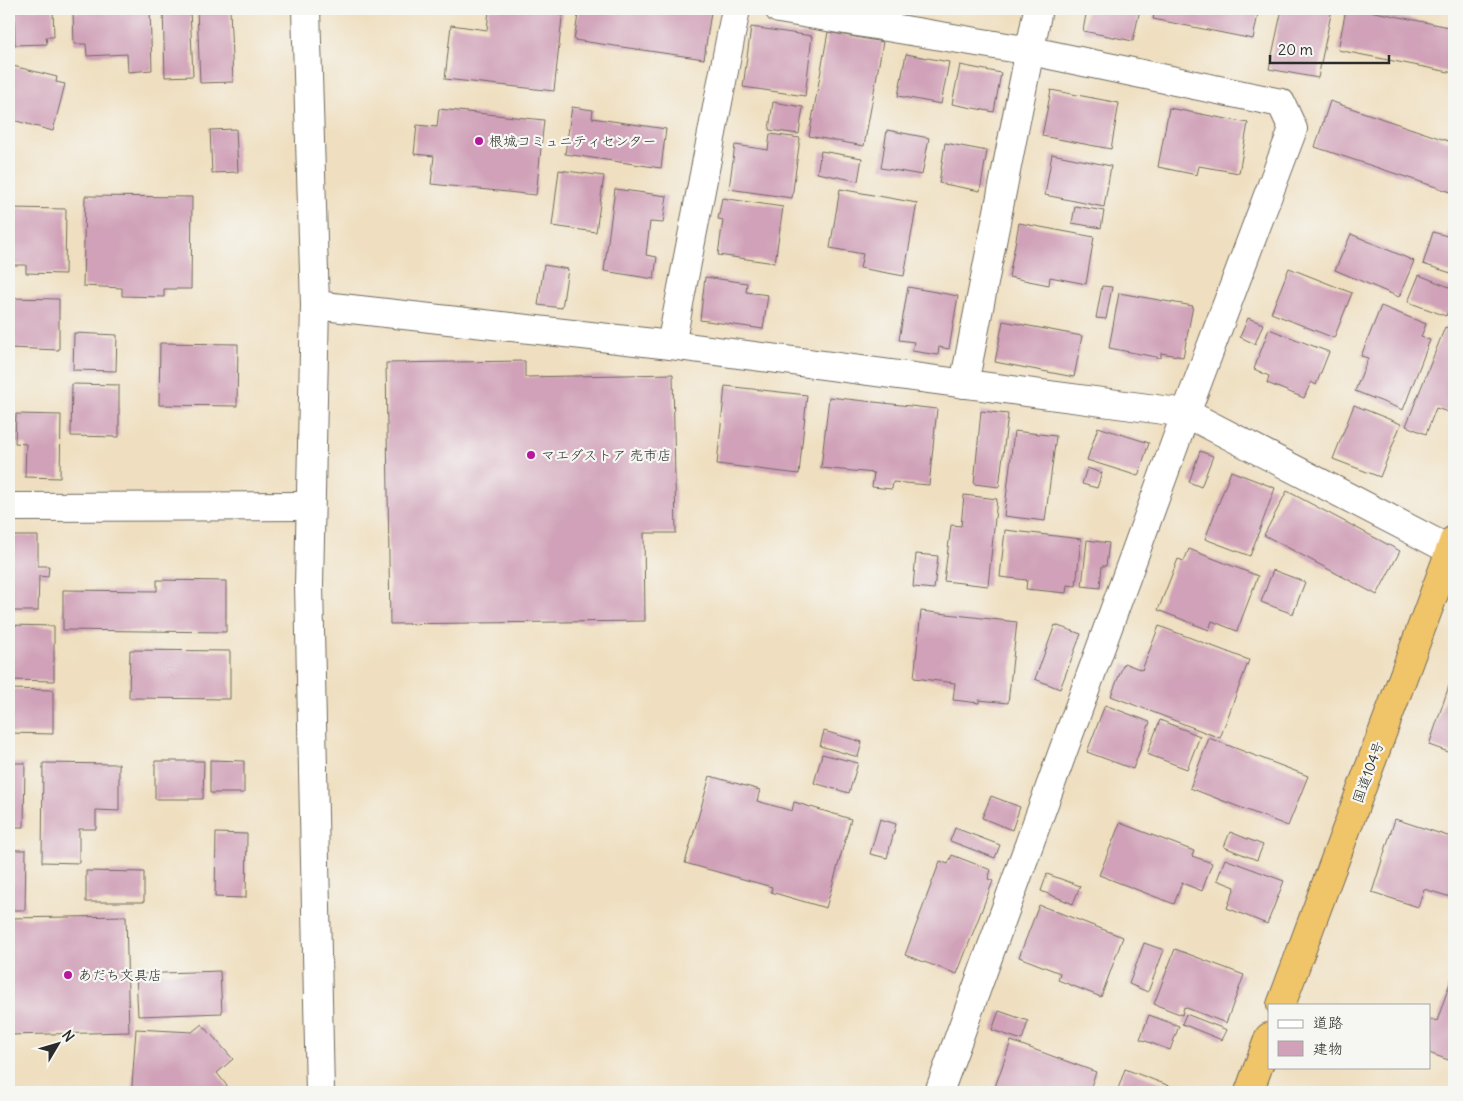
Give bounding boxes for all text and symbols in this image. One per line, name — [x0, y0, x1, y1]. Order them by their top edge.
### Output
scale bar — [1270, 32, 1389, 64]
text: 20 m — [1278, 40, 1313, 59]
place label: 根城コミュニティセンター — [489, 132, 656, 150]
marker: 根城コミュニティセンター — [473, 135, 485, 147]
place label: マエダストア 売市店 — [541, 446, 671, 464]
marker: マエダストア 売市店 — [525, 449, 537, 461]
street label: 国道104号 — [1348, 738, 1388, 806]
place label: あだち文具店 — [78, 966, 162, 984]
marker: あだち文具店 — [62, 969, 74, 981]
legend — [1268, 1004, 1430, 1068]
text: 道路 — [1313, 1013, 1343, 1032]
north arrow — [32, 1018, 82, 1068]
text: N — [58, 1027, 78, 1045]
text: 建物 — [1313, 1039, 1343, 1058]

